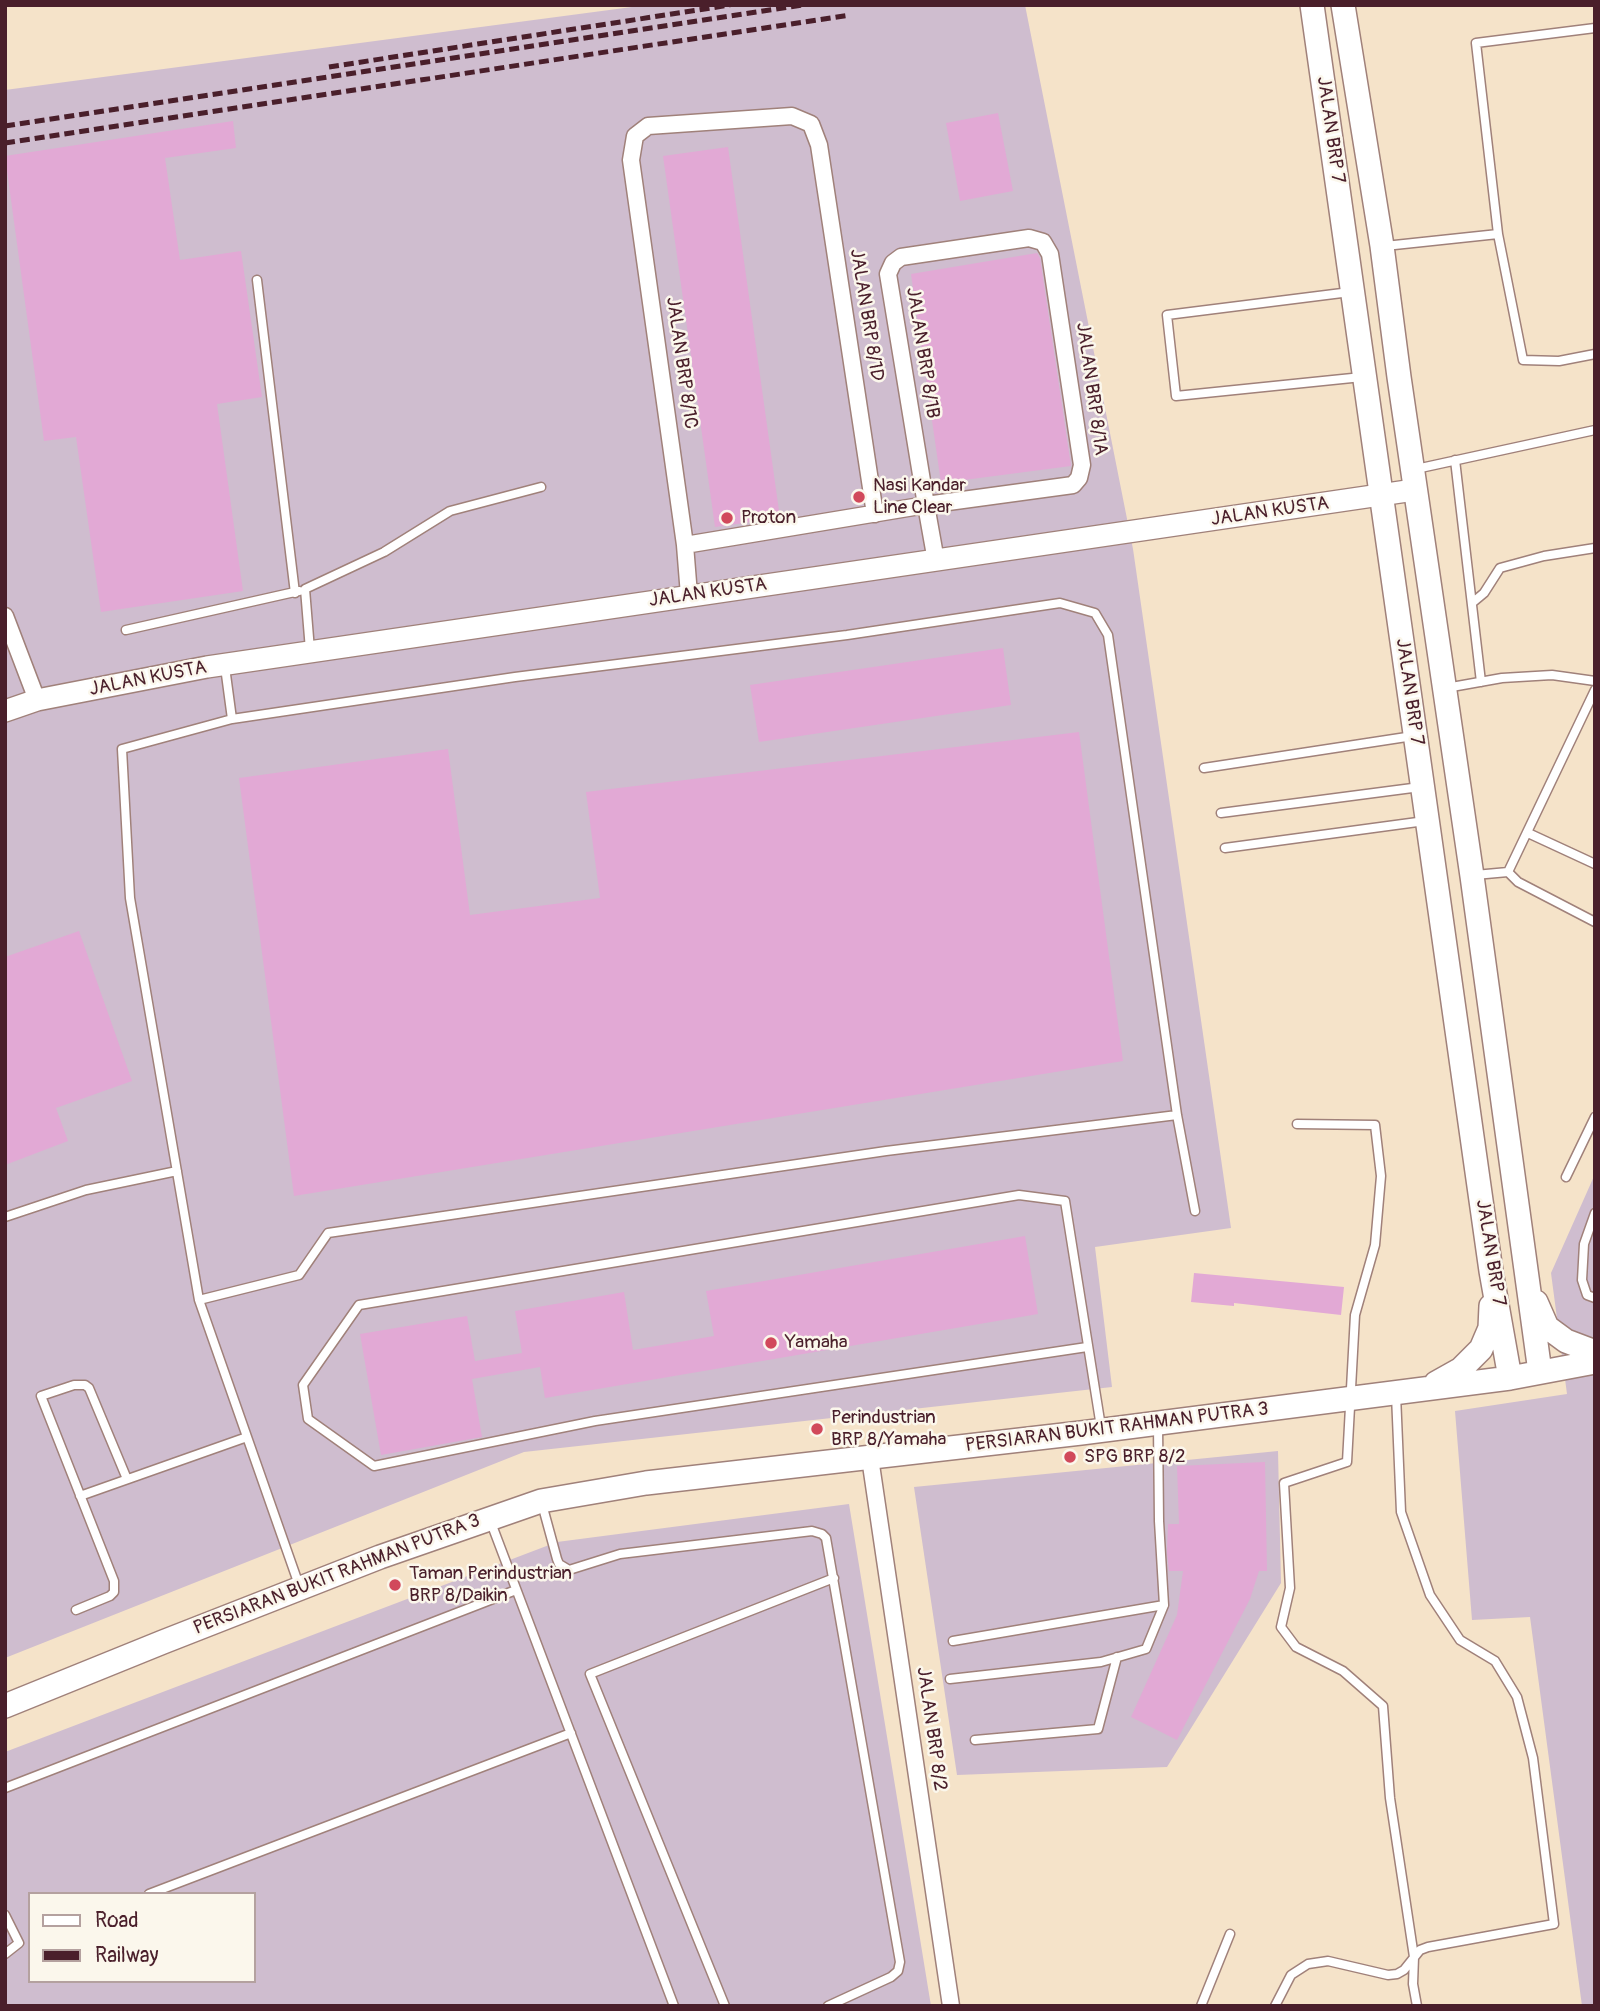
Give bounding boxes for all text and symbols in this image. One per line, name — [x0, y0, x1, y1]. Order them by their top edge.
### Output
street label: JALAN BRP 7 — [1311, 75, 1349, 185]
street label: JALAN BRP 8/1D — [844, 247, 888, 383]
street label: JALAN BRP 8/1B — [900, 286, 944, 420]
street label: JALAN BRP 8/1C — [660, 295, 702, 431]
street label: JALAN BRP 8/1A — [1070, 321, 1112, 457]
place label: Nasi Kandar Line Clear — [873, 475, 966, 519]
marker: Nasi Kandar Line Clear — [851, 489, 867, 505]
street label: JALAN KUSTA — [1210, 492, 1330, 532]
place label: Proton — [741, 507, 796, 529]
marker: Proton — [719, 510, 735, 526]
street label: JALAN KUSTA — [648, 573, 768, 613]
street label: JALAN BRP 7 — [1390, 637, 1428, 747]
street label: JALAN KUSTA — [87, 656, 209, 702]
street label: JALAN BRP 7 — [1470, 1198, 1510, 1308]
place label: Yamaha — [785, 1332, 848, 1354]
marker: Yamaha — [763, 1335, 779, 1351]
street label: PERSIARAN BUKIT RAHMAN PUTRA 3 — [964, 1398, 1270, 1458]
place label: Perindustrian BRP 8/Yamaha — [831, 1407, 946, 1451]
marker: Perindustrian BRP 8/Yamaha — [809, 1421, 825, 1437]
place label: SPG BRP 8/2 — [1084, 1446, 1186, 1468]
marker: SPG BRP 8/2 — [1062, 1449, 1078, 1465]
street label: PERSIARAN BUKIT RAHMAN PUTRA 3 — [190, 1510, 484, 1640]
place label: Taman Perindustrian BRP 8/Daikin — [409, 1563, 572, 1607]
marker: Taman Perindustrian BRP 8/Daikin — [387, 1577, 403, 1593]
street label: JALAN BRP 8/2 — [911, 1666, 951, 1792]
legend — [28, 1892, 256, 1983]
text: Road — [95, 1907, 139, 1934]
text: Railway — [95, 1942, 159, 1969]

